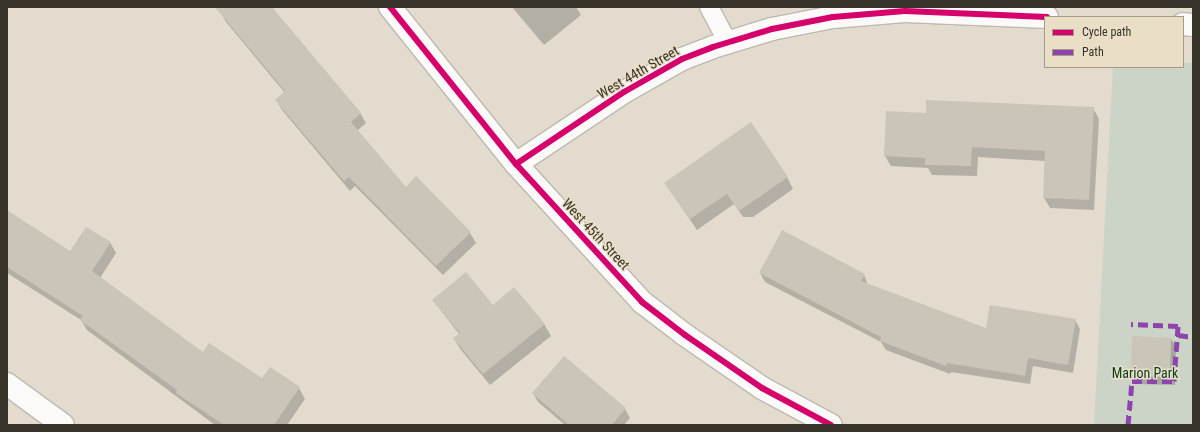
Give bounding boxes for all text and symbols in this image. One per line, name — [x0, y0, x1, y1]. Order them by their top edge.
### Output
legend — [1044, 16, 1184, 68]
text: Cycle path — [1082, 25, 1131, 39]
street label: West 44th Street — [594, 42, 682, 102]
text: Path — [1082, 45, 1104, 59]
street label: West 45th Street — [559, 195, 633, 273]
park label: Marion Park — [1112, 365, 1178, 381]

